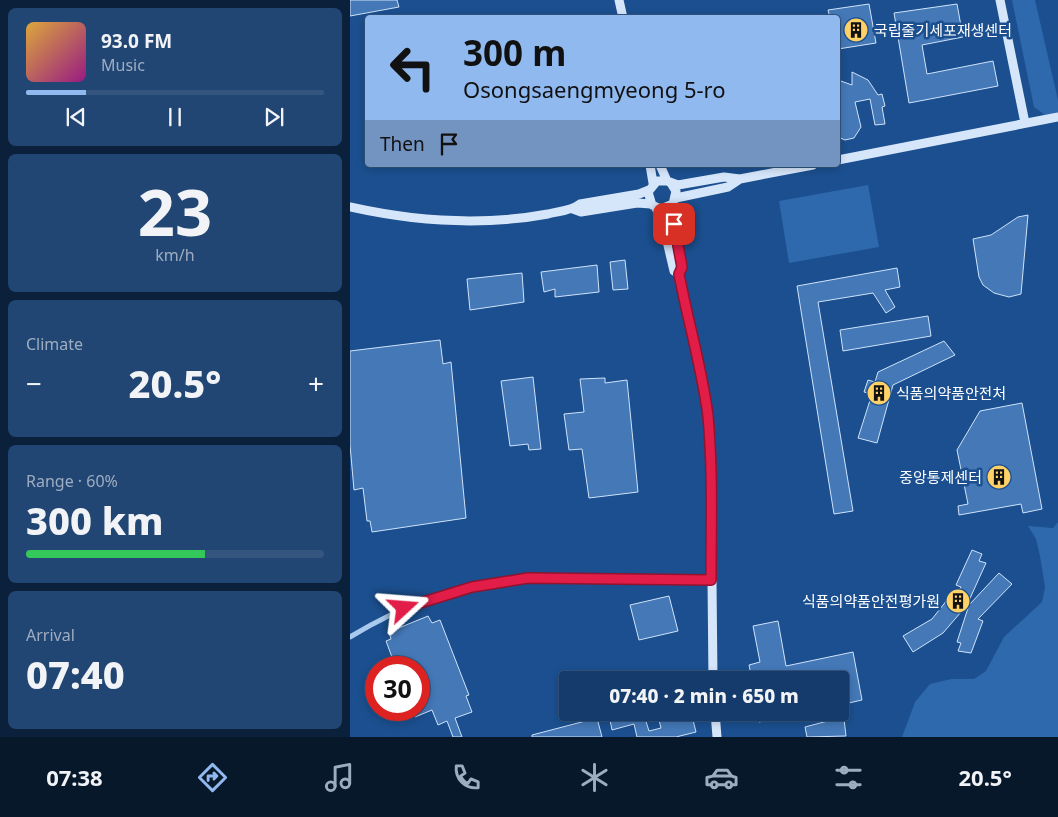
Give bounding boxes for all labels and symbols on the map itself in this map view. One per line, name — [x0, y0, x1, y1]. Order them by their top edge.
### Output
building icon: 국립줄기세포재생센터 — [843, 17, 869, 43]
place label: 국립줄기세포재생센터 — [874, 20, 1012, 40]
pin — [653, 203, 695, 245]
building icon: 식품의약품안전처 — [866, 380, 892, 406]
place label: 식품의약품안전처 — [896, 383, 1006, 403]
building icon: 중앙통제센터 — [986, 464, 1012, 490]
place label: 중앙통제센터 — [899, 467, 982, 487]
position arrow — [377, 581, 429, 633]
building icon: 식품의약품안전평가원 — [945, 588, 971, 614]
place label: 식품의약품안전평가원 — [802, 591, 940, 611]
speed limit sign: 30 — [365, 656, 430, 721]

